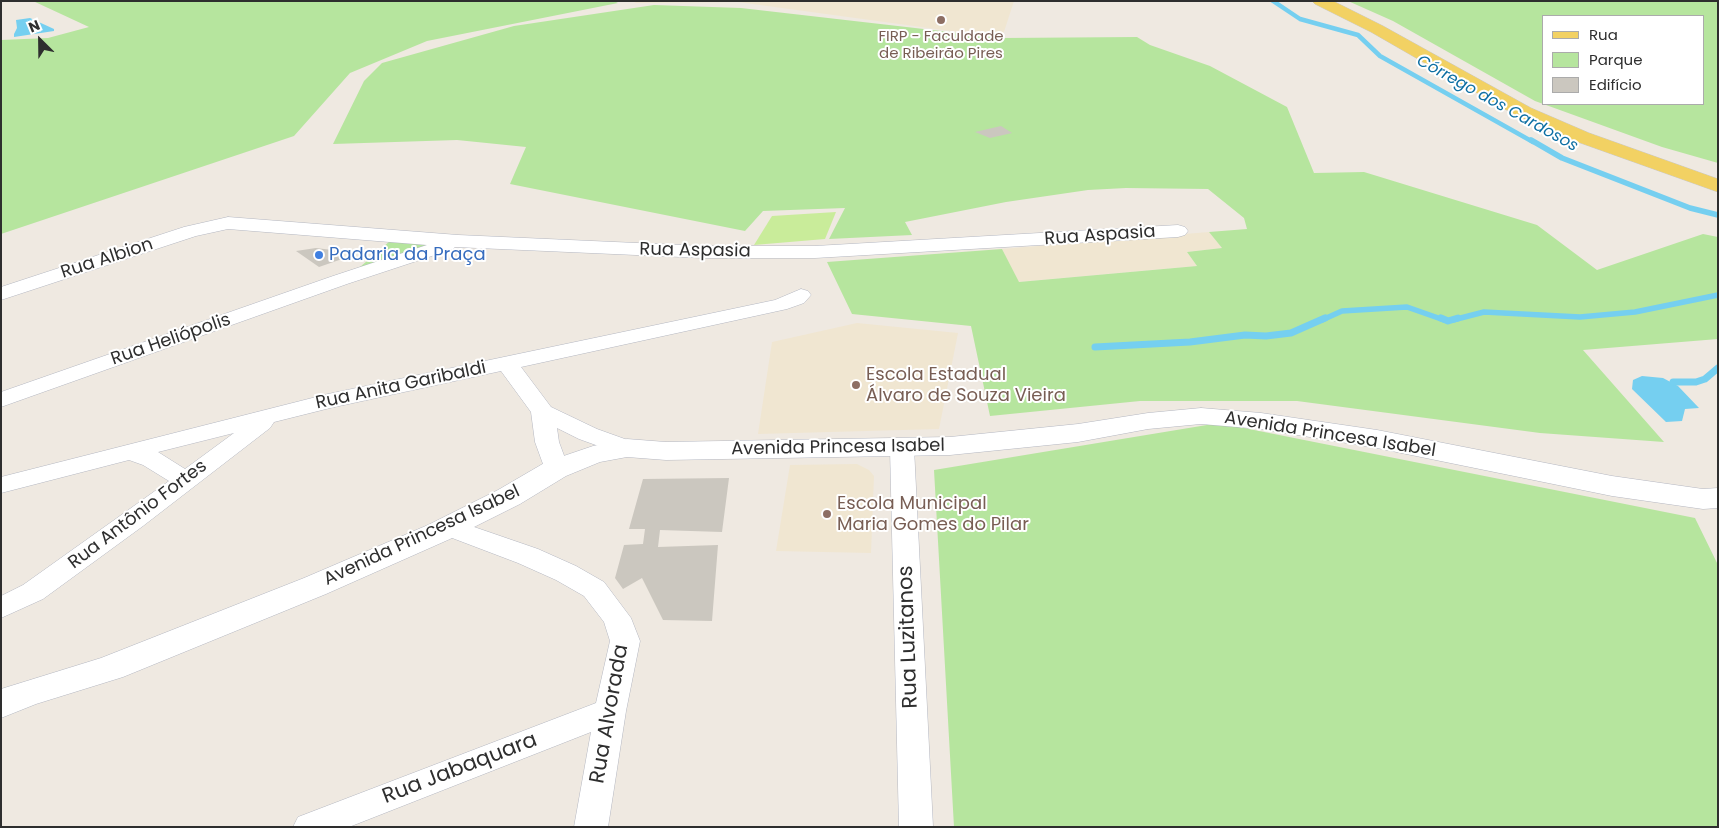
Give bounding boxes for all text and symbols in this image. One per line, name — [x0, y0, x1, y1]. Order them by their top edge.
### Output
marker: FIRP - Faculdade de Ribeirão Pires — [935, 14, 947, 26]
north arrow — [15, 15, 65, 65]
text: N — [25, 15, 43, 37]
legend — [1542, 15, 1704, 105]
text: Rua — [1589, 24, 1618, 45]
place label: FIRP - Faculdade de Ribeirão Pires — [878, 28, 1004, 63]
text: Parque — [1589, 49, 1642, 70]
water label: Córrego dos Cardosos — [1413, 52, 1581, 156]
text: Edifício — [1589, 74, 1642, 95]
street label: Rua Aspasia — [1044, 221, 1156, 251]
street label: Rua Albion — [58, 234, 156, 284]
street label: Rua Aspasia — [639, 239, 751, 263]
place label: Padaria da Praça — [329, 244, 486, 266]
marker: Padaria da Praça — [313, 249, 325, 261]
street label: Rua Heliópolis — [108, 309, 234, 371]
street label: Rua Anita Garibaldi — [314, 357, 488, 415]
place label: Escola Estadual Álvaro de Souza Vieira — [866, 364, 1066, 406]
marker: Escola Estadual Álvaro de Souza Vieira — [850, 379, 862, 391]
street label: Avenida Princesa Isabel — [1223, 408, 1437, 462]
street label: Avenida Princesa Isabel — [731, 435, 945, 461]
street label: Rua Antônio Fortes — [64, 456, 212, 574]
street label: Avenida Princesa Isabel — [321, 481, 523, 591]
place label: Escola Municipal Maria Gomes do Pilar — [837, 493, 1029, 536]
marker: Escola Municipal Maria Gomes do Pilar — [821, 508, 833, 520]
street label: Rua Luzitanos — [894, 565, 924, 709]
street label: Rua Alvorada — [585, 642, 635, 786]
street label: Rua Jabaquara — [379, 728, 541, 810]

